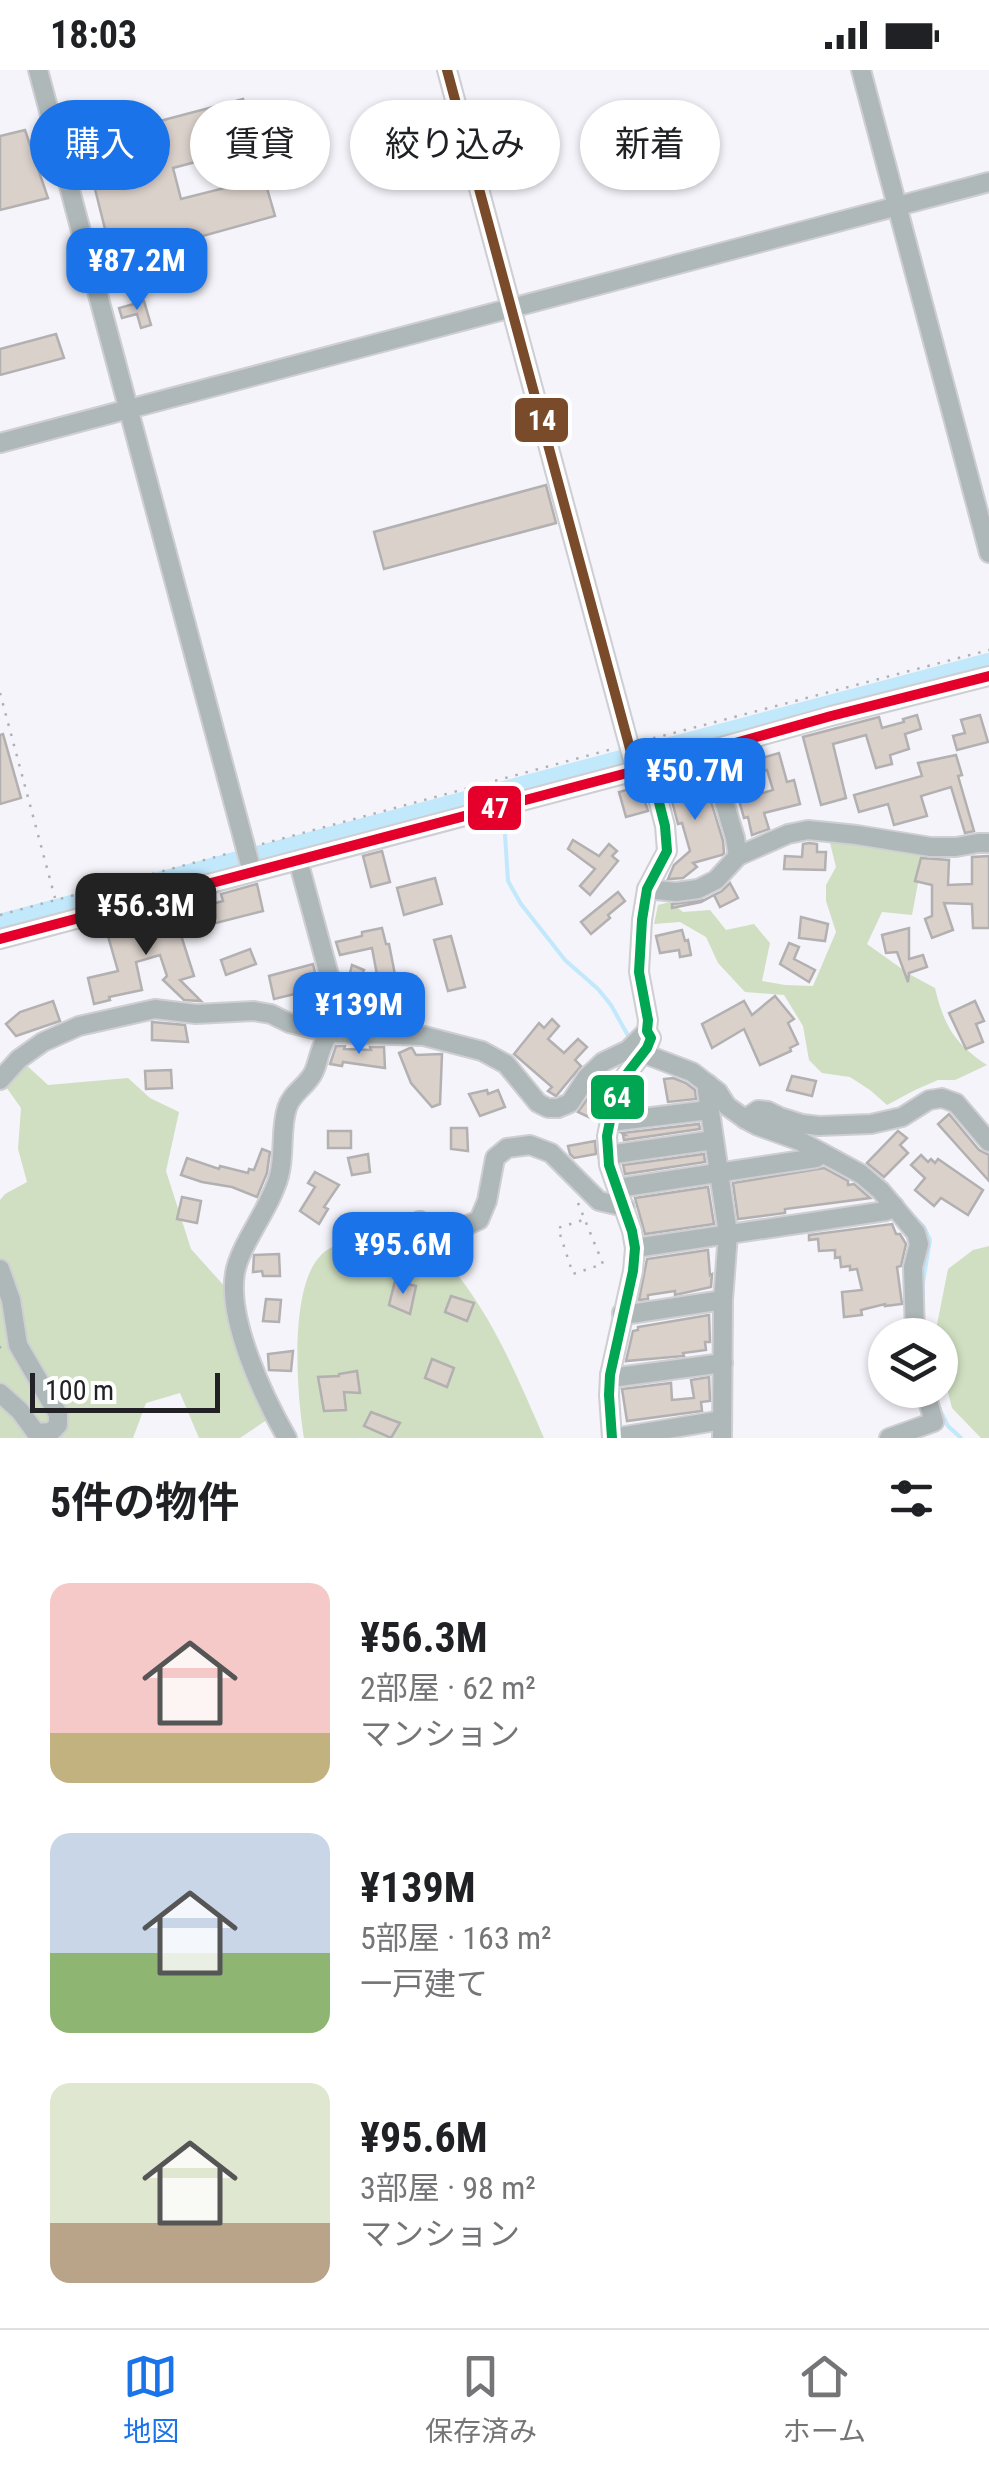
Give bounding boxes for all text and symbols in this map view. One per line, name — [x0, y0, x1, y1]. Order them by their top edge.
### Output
text: 18:03 — [50, 13, 137, 57]
chip: 購入 — [30, 100, 170, 190]
chip: 賃貸 — [190, 100, 330, 190]
chip: 絞り込み — [350, 100, 560, 190]
chip: 新着 — [580, 100, 720, 190]
pin: ¥87.2M — [56, 228, 218, 313]
text: ¥87.2M — [88, 241, 186, 279]
line badge: 14 — [513, 396, 570, 444]
text: 14 — [528, 404, 556, 437]
pin: ¥50.7M — [614, 738, 776, 823]
text: ¥50.7M — [646, 751, 744, 789]
line badge: 47 — [466, 784, 523, 832]
text: 47 — [481, 792, 509, 825]
pin: ¥56.3M — [65, 873, 227, 958]
text: ¥56.3M — [97, 886, 195, 924]
pin: ¥139M — [289, 972, 429, 1057]
text: ¥139M — [315, 985, 403, 1023]
line badge: 64 — [589, 1073, 646, 1121]
text: 64 — [603, 1081, 631, 1114]
pin: ¥95.6M — [322, 1212, 484, 1297]
text: ¥95.6M — [354, 1225, 452, 1263]
map controls — [868, 1318, 958, 1408]
button: layers — [868, 1318, 958, 1408]
scale bar — [30, 1368, 220, 1412]
text: 100 m — [45, 1374, 114, 1407]
icon: filters — [884, 1471, 939, 1526]
text: 5件の物件 — [50, 1478, 239, 1527]
text: ¥56.3M — [360, 1613, 488, 1662]
icon: home — [130, 1623, 250, 1743]
text: 2部屋 · 62 m² — [360, 1669, 536, 1707]
text: マンション — [360, 1715, 520, 1753]
text: ¥139M — [360, 1863, 475, 1912]
icon: home — [130, 1873, 250, 1993]
text: 5部屋 · 163 m² — [360, 1919, 552, 1957]
text: 一戸建て — [360, 1965, 488, 2003]
text: ¥95.6M — [360, 2113, 488, 2162]
icon: home — [130, 2123, 250, 2243]
text: 3部屋 · 98 m² — [360, 2169, 536, 2207]
text: マンション — [360, 2215, 520, 2253]
tab: 地図 — [123, 2349, 179, 2449]
tab: 保存済み — [425, 2349, 537, 2449]
tab: ホーム — [783, 2349, 866, 2449]

